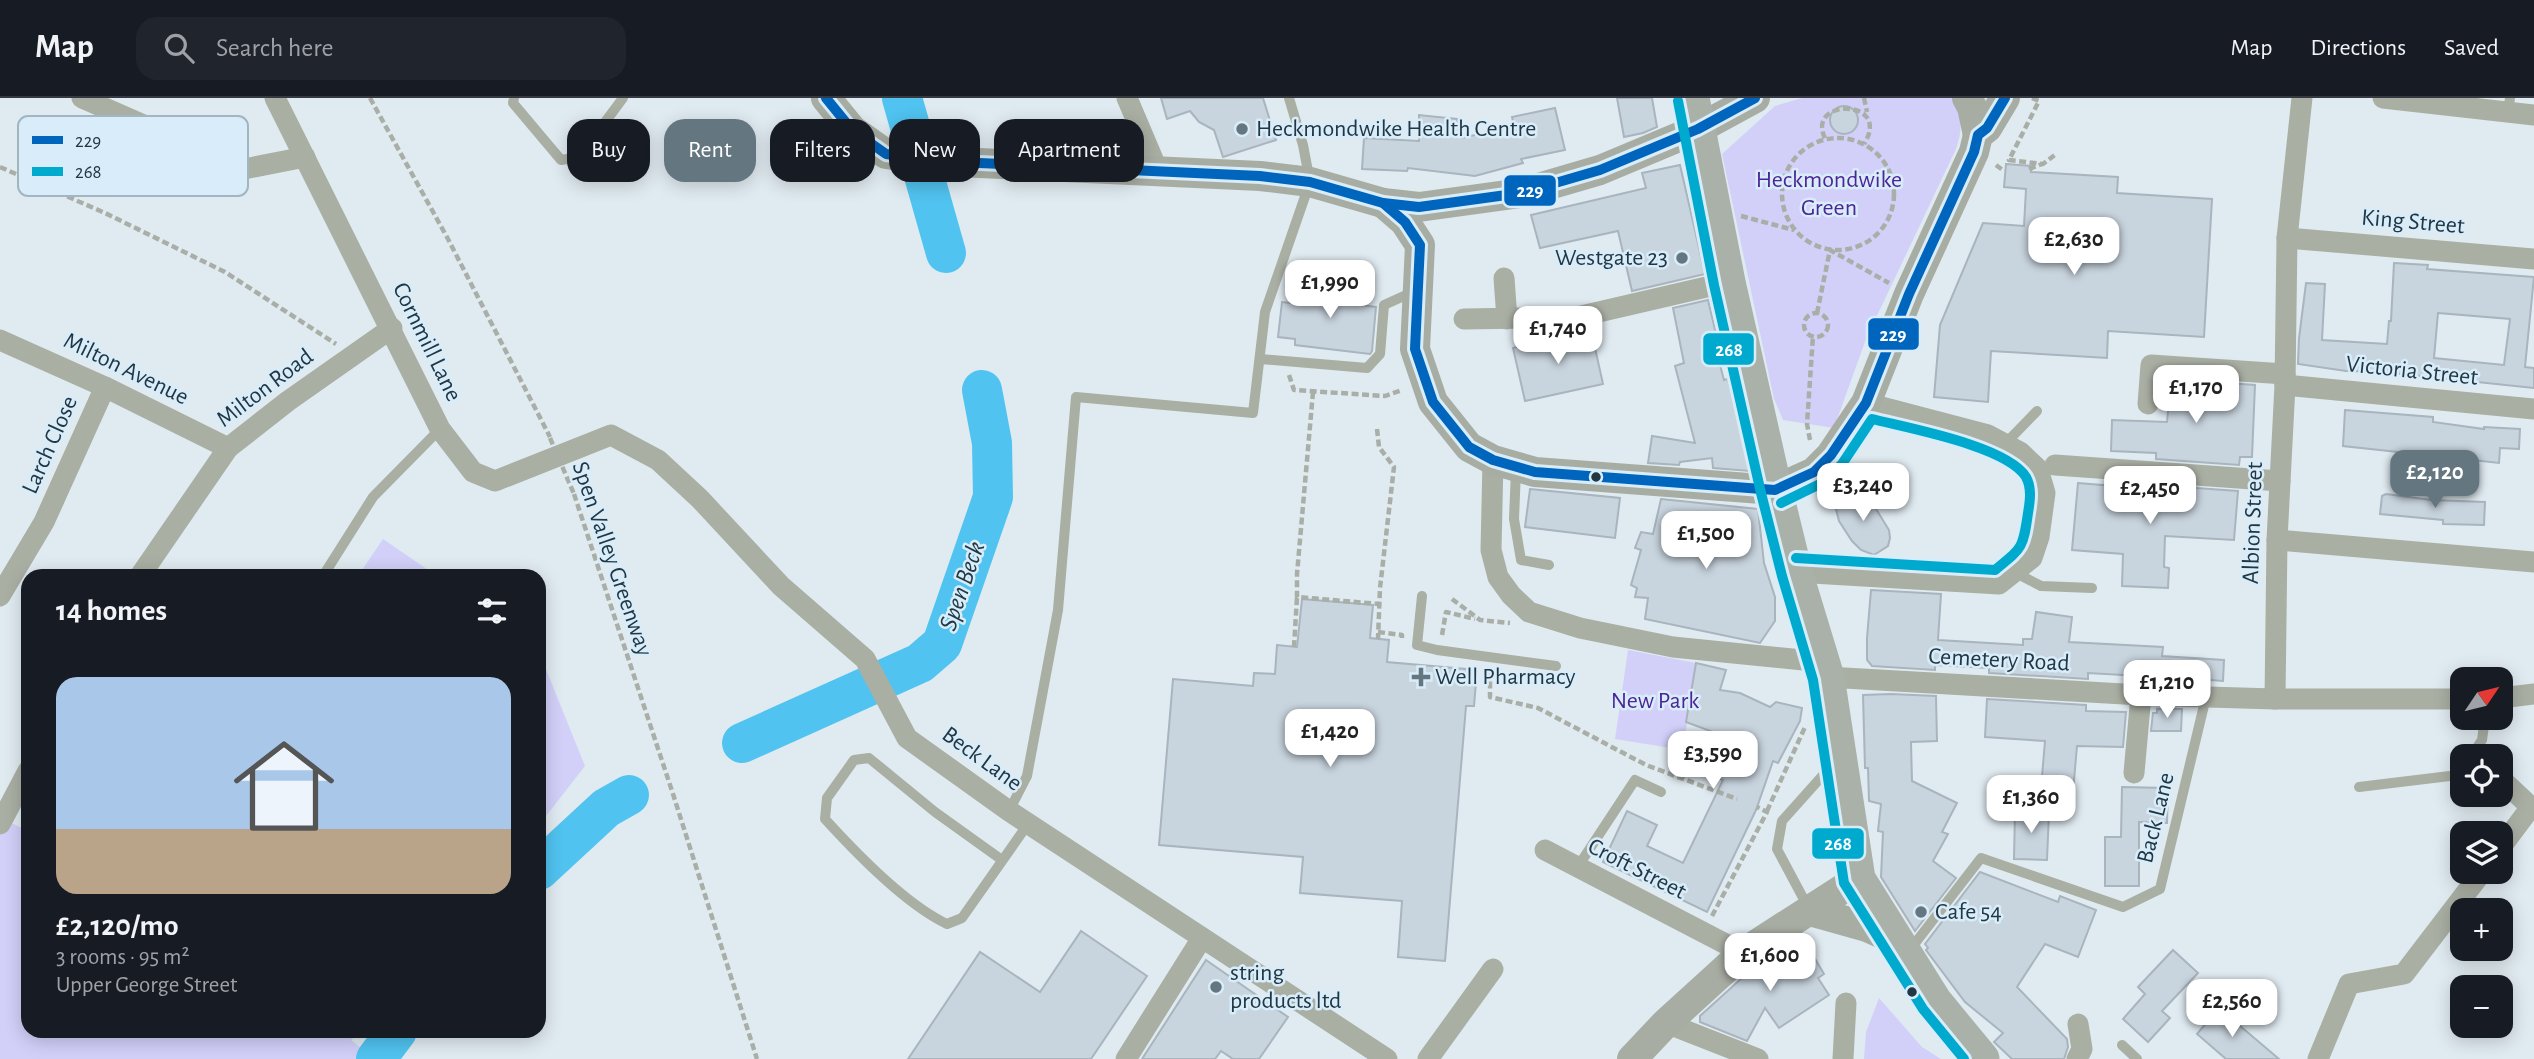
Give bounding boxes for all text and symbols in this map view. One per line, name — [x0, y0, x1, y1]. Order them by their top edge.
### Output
search box — [136, 17, 626, 80]
icon: search — [160, 29, 198, 67]
text: Map — [35, 31, 94, 64]
text: Search here — [216, 35, 334, 61]
text: Map — [2230, 36, 2272, 60]
text: Directions — [2310, 36, 2406, 60]
text: Saved — [2444, 36, 2499, 60]
legend — [18, 116, 248, 196]
place label: Heckmondwike Health Centre — [1256, 117, 1536, 141]
chip: Buy — [567, 119, 650, 182]
chip: Rent — [664, 119, 756, 182]
chip: Filters — [770, 119, 875, 182]
chip: New — [889, 119, 980, 182]
chip: Apartment — [994, 119, 1144, 182]
marker: Heckmondwike Health Centre — [1234, 121, 1250, 137]
text: 229 — [75, 132, 101, 151]
text: 268 — [75, 163, 102, 182]
park label: Heckmondwike Green — [1756, 168, 1902, 220]
line badge: 229 — [1503, 174, 1557, 207]
text: 229 — [1516, 182, 1544, 201]
street label: King Street — [2360, 206, 2466, 238]
pin: £2,630 — [2017, 218, 2131, 277]
text: £2,630 — [2044, 228, 2104, 251]
place label: Westgate 23 — [1555, 246, 1668, 270]
marker: Westgate 23 — [1674, 250, 1690, 266]
pin: £1,990 — [1273, 260, 1387, 320]
text: £1,990 — [1301, 271, 1359, 294]
street label: Cornmill Lane — [388, 279, 466, 405]
pin: £1,740 — [1501, 306, 1615, 366]
text: £1,740 — [1529, 317, 1587, 340]
line badge: 229 — [1867, 317, 1920, 351]
text: 229 — [1879, 326, 1907, 345]
street label: Milton Avenue — [60, 328, 192, 410]
line badge: 268 — [1702, 332, 1755, 366]
text: 268 — [1715, 341, 1743, 360]
street label: Milton Road — [212, 344, 318, 432]
street label: Victoria Street — [2345, 352, 2480, 390]
pin: £1,170 — [2139, 366, 2253, 425]
text: £1,170 — [2169, 376, 2223, 399]
street label: Larch Close — [18, 392, 82, 498]
pin: £2,120 — [2378, 450, 2492, 510]
street label: Spen Valley Greenway — [567, 459, 657, 659]
street label: Albion Street — [2239, 461, 2267, 585]
text: £2,120 — [2406, 461, 2464, 484]
pin: £3,240 — [1806, 464, 1920, 523]
pin: £2,450 — [2093, 466, 2207, 526]
unlabelled marker — [1589, 470, 1603, 484]
text: £3,240 — [1833, 474, 1893, 497]
text: £2,450 — [2120, 477, 2180, 500]
pin: £1,500 — [1649, 512, 1763, 571]
text: £1,500 — [1677, 522, 1735, 545]
water label: Spen Beck — [935, 538, 989, 634]
icon: filters — [473, 592, 511, 630]
text: 14 homes — [56, 596, 167, 626]
street label: Cemetery Road — [1928, 644, 2070, 676]
pin: £1,210 — [2110, 660, 2224, 720]
place label: Well Pharmacy — [1435, 665, 1576, 689]
north arrow — [2450, 667, 2513, 730]
map controls — [2450, 667, 2513, 1038]
marker: Well Pharmacy — [1413, 669, 1429, 685]
text: £1,210 — [2140, 671, 2194, 694]
park label: New Park — [1611, 689, 1699, 713]
pin: £1,420 — [1273, 710, 1387, 769]
text: £1,420 — [1301, 720, 1359, 743]
street label: Beck Lane — [938, 722, 1026, 796]
icon: home — [221, 723, 347, 849]
pin: £3,590 — [1656, 732, 1770, 791]
text: £3,590 — [1684, 742, 1742, 765]
button: locate — [2450, 744, 2513, 807]
street label: Back Lane — [2133, 770, 2179, 866]
pin: £1,360 — [1974, 776, 2088, 835]
text: £1,360 — [2003, 786, 2059, 809]
button: layers — [2450, 821, 2513, 884]
line badge: 268 — [1811, 827, 1865, 860]
street label: Croft Street — [1584, 834, 1690, 904]
text: 268 — [1824, 835, 1852, 854]
button: + — [2450, 898, 2513, 961]
place label: Cafe 54 — [1935, 900, 2002, 924]
marker: Cafe 54 — [1913, 904, 1929, 920]
text: £2,120/mo — [56, 911, 179, 941]
pin: £1,600 — [1713, 934, 1827, 993]
text: £1,600 — [1741, 944, 1799, 967]
text: 3 rooms · 95 m² — [56, 946, 189, 969]
place label: string products ltd — [1230, 961, 1342, 1013]
text: Upper George Street — [56, 974, 237, 997]
button: − — [2450, 975, 2513, 1038]
marker: string products ltd — [1208, 979, 1224, 995]
pin: £2,560 — [2175, 979, 2289, 1039]
unlabelled marker — [1905, 985, 1919, 999]
text: £2,560 — [2202, 990, 2262, 1013]

